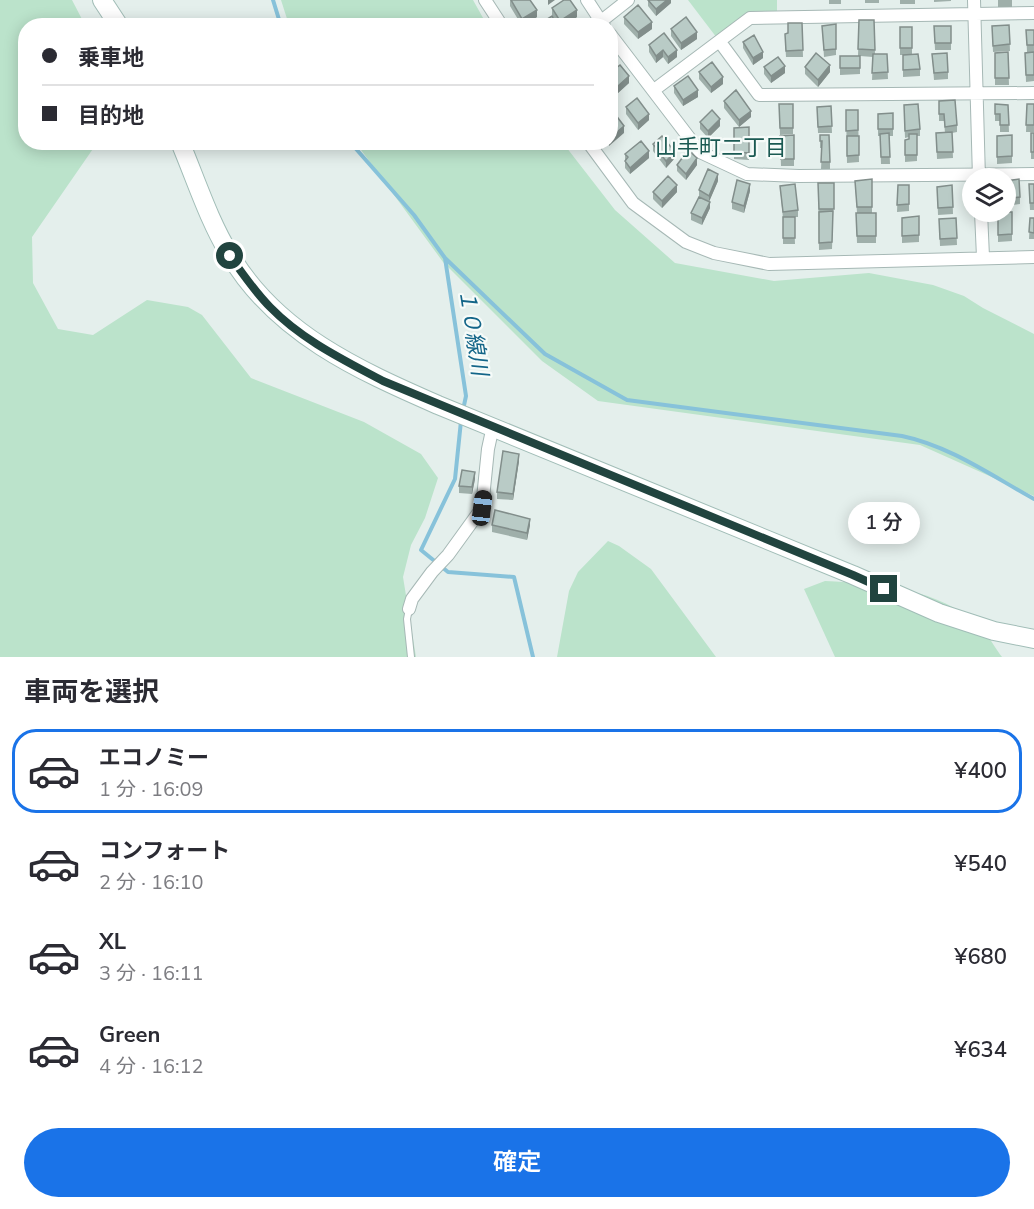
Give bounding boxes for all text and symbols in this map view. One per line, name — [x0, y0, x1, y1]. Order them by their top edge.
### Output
text: 乗車地 — [78, 43, 144, 73]
text: 目的地 — [78, 101, 144, 131]
district label: 山手町二丁目 — [655, 133, 787, 163]
map controls — [962, 168, 1016, 222]
button: layers — [962, 168, 1016, 222]
route start — [216, 242, 243, 269]
water label: １０線川 — [451, 286, 495, 380]
car — [471, 489, 493, 527]
callout: 1 分 — [848, 502, 920, 544]
text: 1 分 — [865, 509, 903, 536]
route end — [870, 575, 897, 602]
text: 車両を選択 — [24, 674, 159, 711]
text: エコノミー — [99, 743, 209, 773]
icon: car — [27, 744, 81, 798]
text: ¥400 — [954, 756, 1007, 786]
text: 1 分 · 16:09 — [99, 776, 204, 803]
text: コンフォート — [99, 836, 230, 866]
icon: car — [27, 837, 81, 891]
text: ¥540 — [954, 849, 1007, 879]
text: 2 分 · 16:10 — [99, 869, 204, 896]
text: XL — [99, 927, 126, 957]
icon: car — [27, 930, 81, 984]
text: ¥680 — [954, 942, 1007, 972]
text: 3 分 · 16:11 — [99, 960, 204, 987]
text: Green — [99, 1020, 160, 1050]
icon: car — [27, 1023, 81, 1077]
text: ¥634 — [954, 1035, 1007, 1065]
text: 4 分 · 16:12 — [99, 1053, 204, 1080]
button: 確定 — [24, 1128, 1010, 1197]

